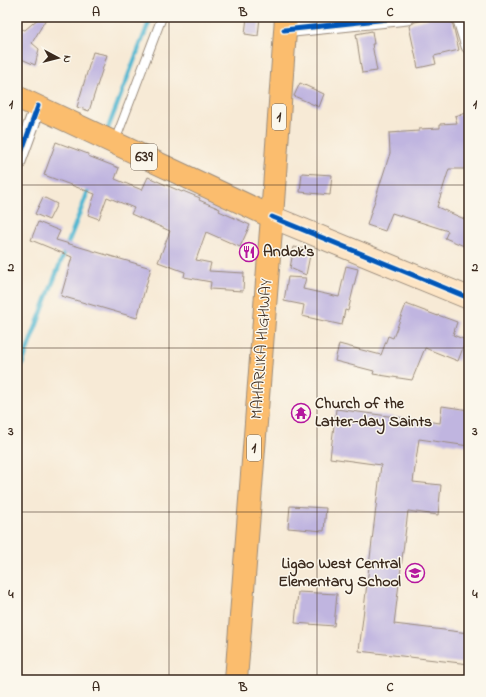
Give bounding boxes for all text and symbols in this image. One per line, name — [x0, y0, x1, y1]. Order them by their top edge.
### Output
text: A — [92, 3, 100, 22]
text: B — [238, 3, 248, 22]
text: C — [386, 3, 394, 22]
north arrow — [38, 38, 78, 78]
text: N — [59, 54, 75, 64]
text: 1 — [9, 95, 14, 114]
text: 1 — [473, 95, 478, 114]
road number: 1 — [272, 104, 286, 130]
road number: 639 — [131, 144, 157, 170]
place label: Andok's — [263, 240, 314, 264]
restaurant icon: Andok's — [238, 241, 260, 263]
text: 2 — [7, 258, 15, 277]
text: 2 — [471, 258, 479, 277]
street label: MAHARLIKA HIGHWAY — [245, 277, 279, 420]
place label: Church of the Latter-day Saints — [315, 392, 432, 435]
temple icon: Church of the Latter-day Saints — [290, 402, 312, 424]
text: 3 — [7, 422, 14, 441]
text: 3 — [471, 422, 478, 441]
road number: 1 — [247, 435, 261, 461]
place label: Ligao West Central Elementary School — [278, 552, 401, 595]
school or university icon: Ligao West Central Elementary School — [404, 562, 426, 584]
text: 4 — [7, 585, 14, 604]
text: 4 — [471, 585, 478, 604]
text: A — [92, 678, 100, 697]
text: B — [238, 678, 248, 697]
text: C — [386, 678, 394, 697]

